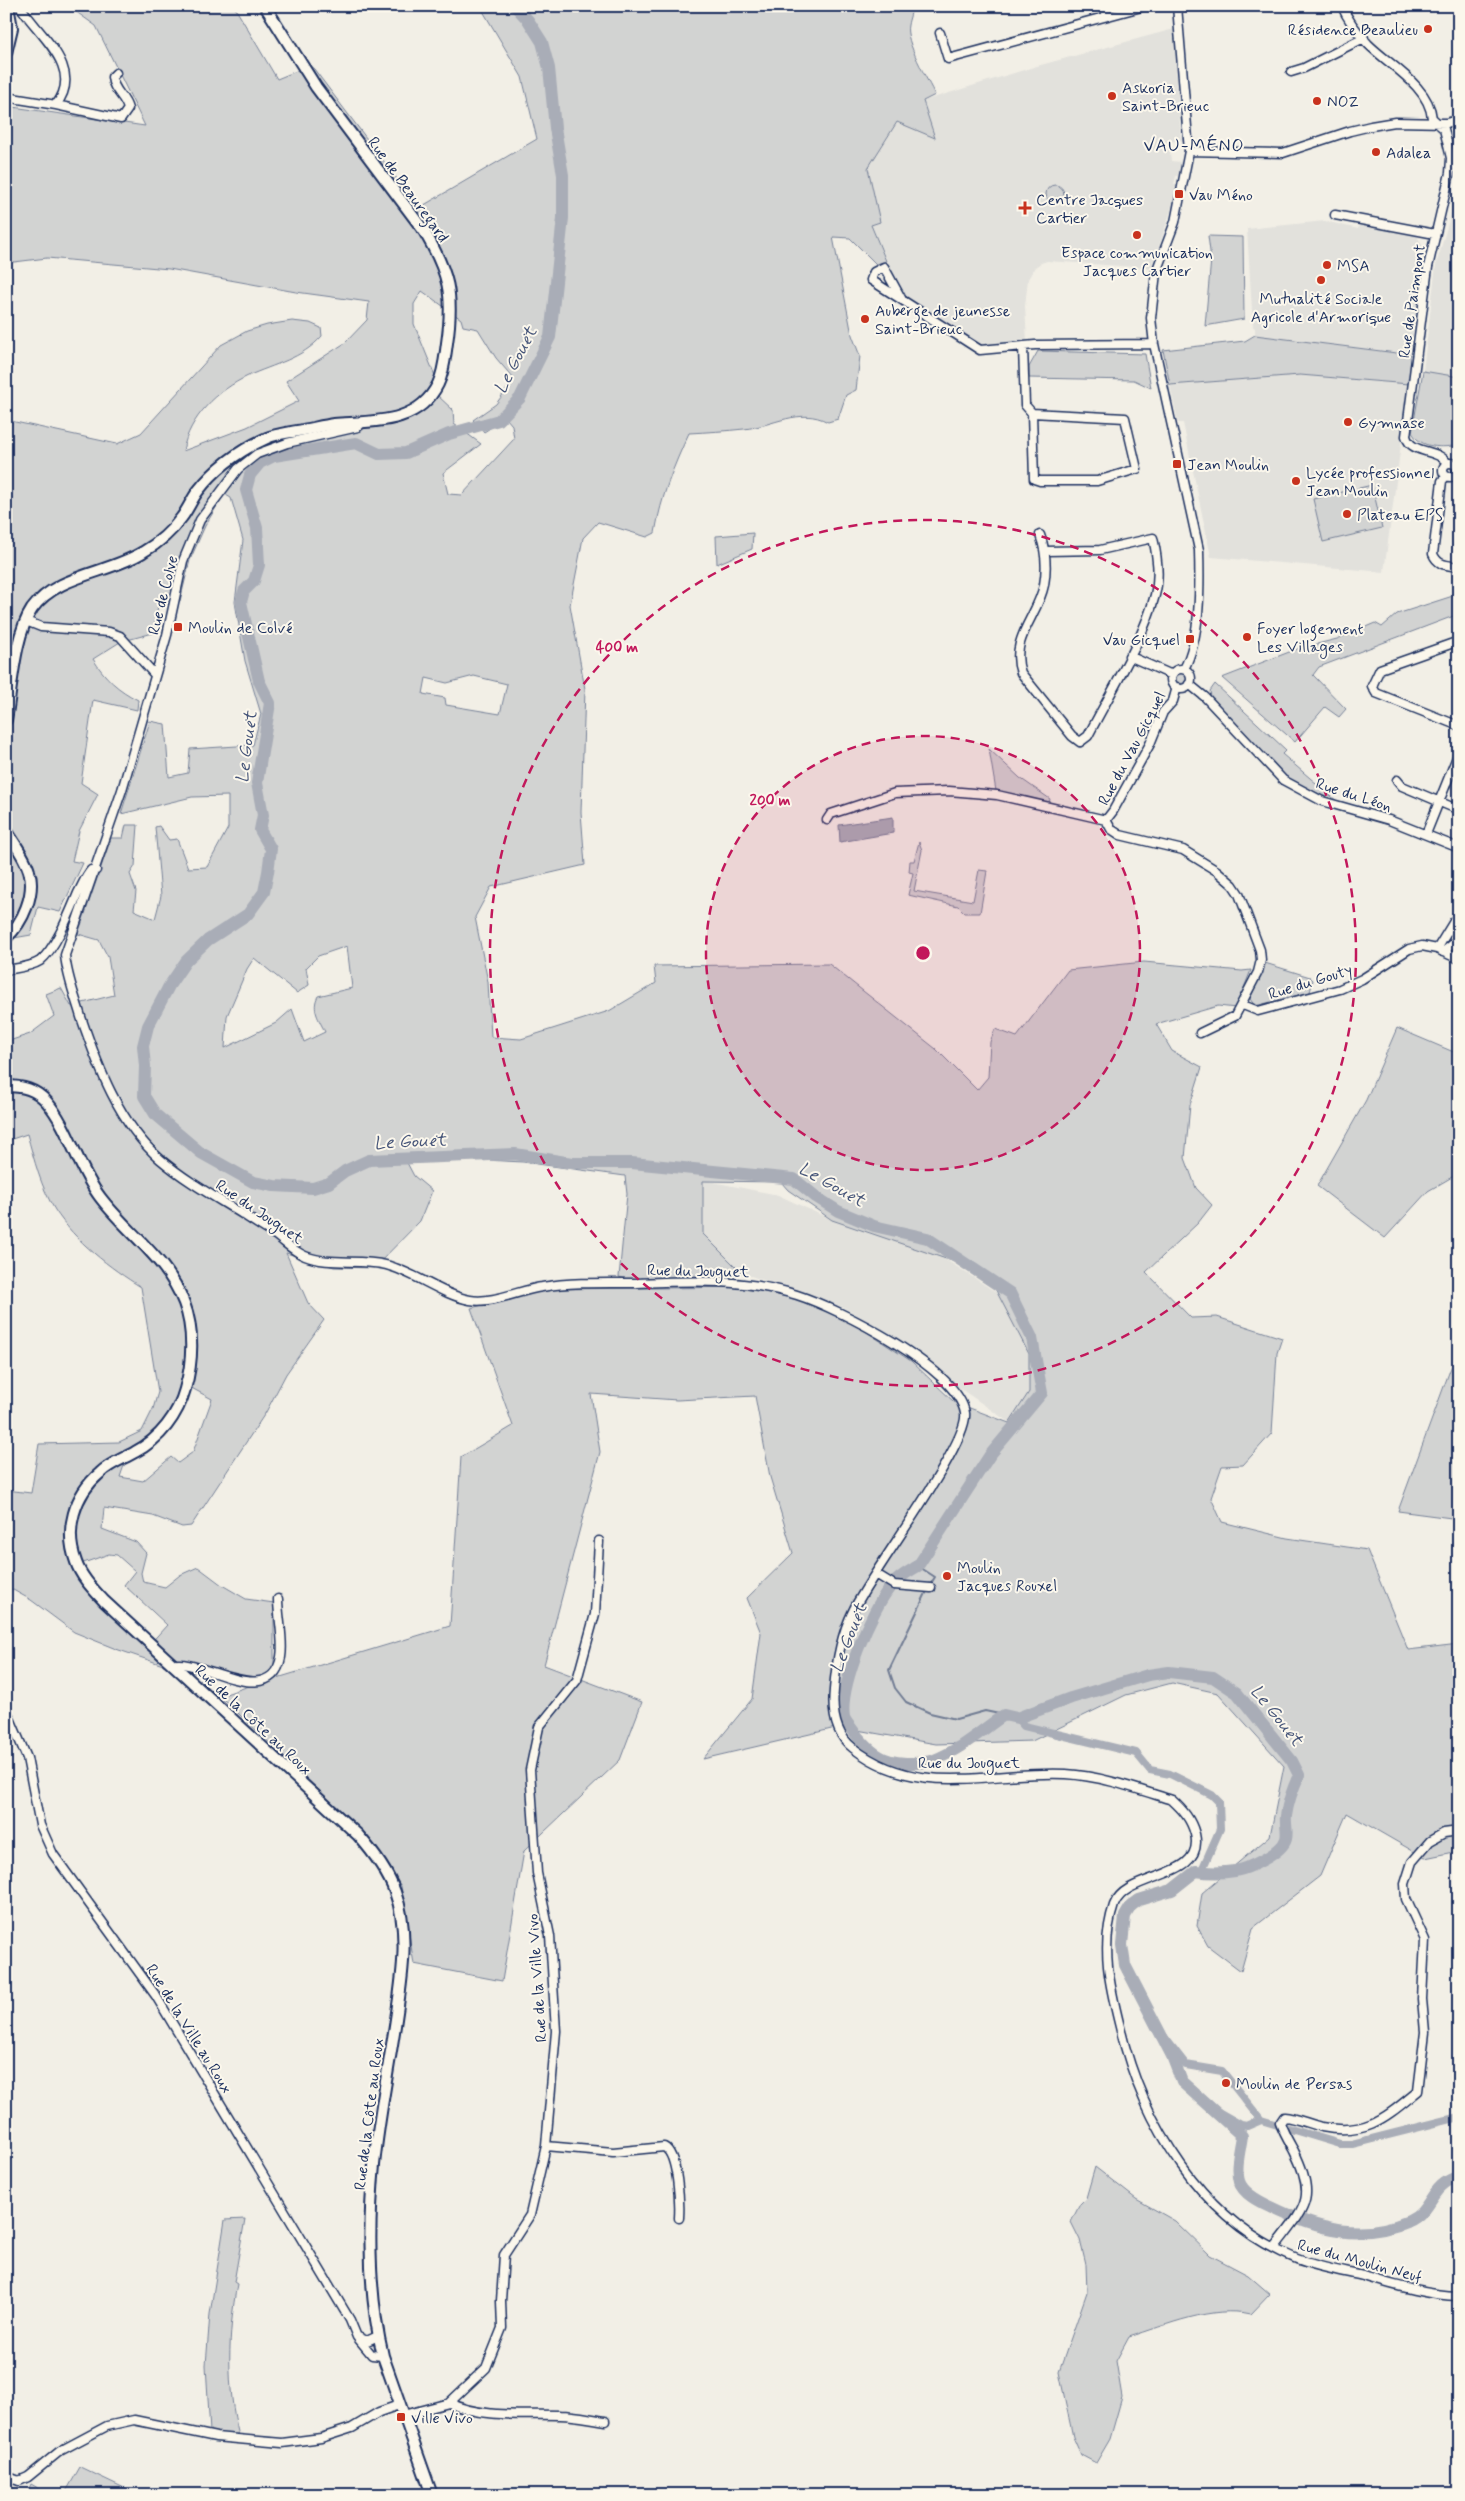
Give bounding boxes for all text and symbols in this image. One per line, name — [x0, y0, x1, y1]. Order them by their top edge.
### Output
place label: Résidence Beaulieu — [1288, 20, 1418, 41]
marker: Résidence Beaulieu — [1422, 23, 1434, 35]
place label: Askoria Saint-Brieuc — [1122, 78, 1210, 117]
marker: Askoria Saint-Brieuc — [1106, 90, 1118, 102]
place label: NOZ — [1327, 92, 1358, 113]
marker: NOZ — [1311, 95, 1323, 107]
street label: Rue de Beauregard — [361, 133, 453, 248]
district label: VAU-MÉNO — [1143, 134, 1245, 158]
place label: Adalea — [1386, 143, 1431, 164]
marker: Adalea — [1370, 146, 1382, 158]
place label: Vau Méno — [1189, 185, 1253, 206]
marker: Vau Méno — [1173, 188, 1185, 200]
place label: Centre Jacques Cartier — [1036, 190, 1143, 229]
marker: Centre Jacques Cartier — [1018, 201, 1032, 215]
marker: Espace communication Jacques Cartier — [1131, 229, 1143, 241]
street label: Rue de Paimpont — [1394, 242, 1431, 359]
place label: Espace communication Jacques Cartier — [1061, 243, 1213, 282]
place label: MSA — [1337, 256, 1370, 277]
marker: MSA — [1321, 259, 1333, 271]
marker: Mutualité Sociale Agricole d'Armorique — [1315, 274, 1327, 286]
place label: Mutualité Sociale Agricole d'Armorique — [1251, 289, 1391, 328]
place label: Auberge de jeunesse Saint-Brieuc — [875, 301, 1011, 340]
marker: Auberge de jeunesse Saint-Brieuc — [859, 313, 871, 325]
water label: Le Gouët — [489, 322, 544, 398]
place label: Gymnase — [1358, 413, 1425, 434]
marker: Gymnase — [1342, 416, 1354, 428]
place label: Jean Moulin — [1187, 455, 1269, 476]
marker: Jean Moulin — [1171, 458, 1183, 470]
place label: Lycée professionnel Jean Moulin — [1306, 463, 1434, 502]
marker: Lycée professionnel Jean Moulin — [1290, 475, 1302, 487]
place label: Plateau EPS — [1357, 505, 1443, 526]
marker: Plateau EPS — [1341, 508, 1353, 520]
street label: Rue de Colve — [143, 553, 183, 637]
place label: Moulin de Colvé — [188, 618, 292, 639]
place label: Foyer logement Les Villages — [1257, 619, 1364, 659]
marker: Moulin de Colvé — [172, 621, 184, 633]
place label: Vau Gicquel — [1103, 630, 1180, 651]
marker: Foyer logement Les Villages — [1241, 631, 1253, 643]
marker: Vau Gicquel — [1184, 633, 1196, 645]
text: 400 m — [596, 638, 638, 658]
street label: Rue du Vau Gicquel — [1093, 688, 1171, 809]
water label: Le Gouët — [231, 708, 263, 784]
street label: Rue du Léon — [1313, 773, 1394, 818]
text: 200 m — [750, 791, 791, 811]
centre of rings — [914, 944, 932, 962]
street label: Rue du Gouty — [1266, 960, 1355, 1005]
water label: Le Gouët — [373, 1128, 448, 1156]
water label: Le Gouët — [794, 1157, 870, 1214]
street label: Rue du Jouguet — [211, 1175, 308, 1251]
street label: Rue du Jouguet — [647, 1260, 750, 1284]
place label: Moulin Jacques Rouxel — [957, 1558, 1057, 1597]
marker: Moulin Jacques Rouxel — [941, 1570, 953, 1582]
water label: Le Gouët — [825, 1599, 874, 1676]
street label: Rue de la Côte au Roux — [190, 1660, 316, 1780]
water label: Le Gouët — [1244, 1680, 1309, 1752]
street label: Rue du Jouguet — [918, 1753, 1020, 1775]
street label: Rue de la Ville Vivo — [523, 1913, 552, 2043]
street label: Rue de la Ville au Roux — [141, 1960, 237, 2097]
street label: Rue de la Côte au Roux — [350, 2037, 389, 2191]
place label: Moulin de Persas — [1236, 2074, 1352, 2095]
marker: Moulin de Persas — [1220, 2077, 1232, 2089]
street label: Rue du Moulin Neuf — [1295, 2235, 1424, 2288]
place label: Ville Vivo — [411, 2408, 473, 2429]
marker: Ville Vivo — [395, 2411, 407, 2423]

